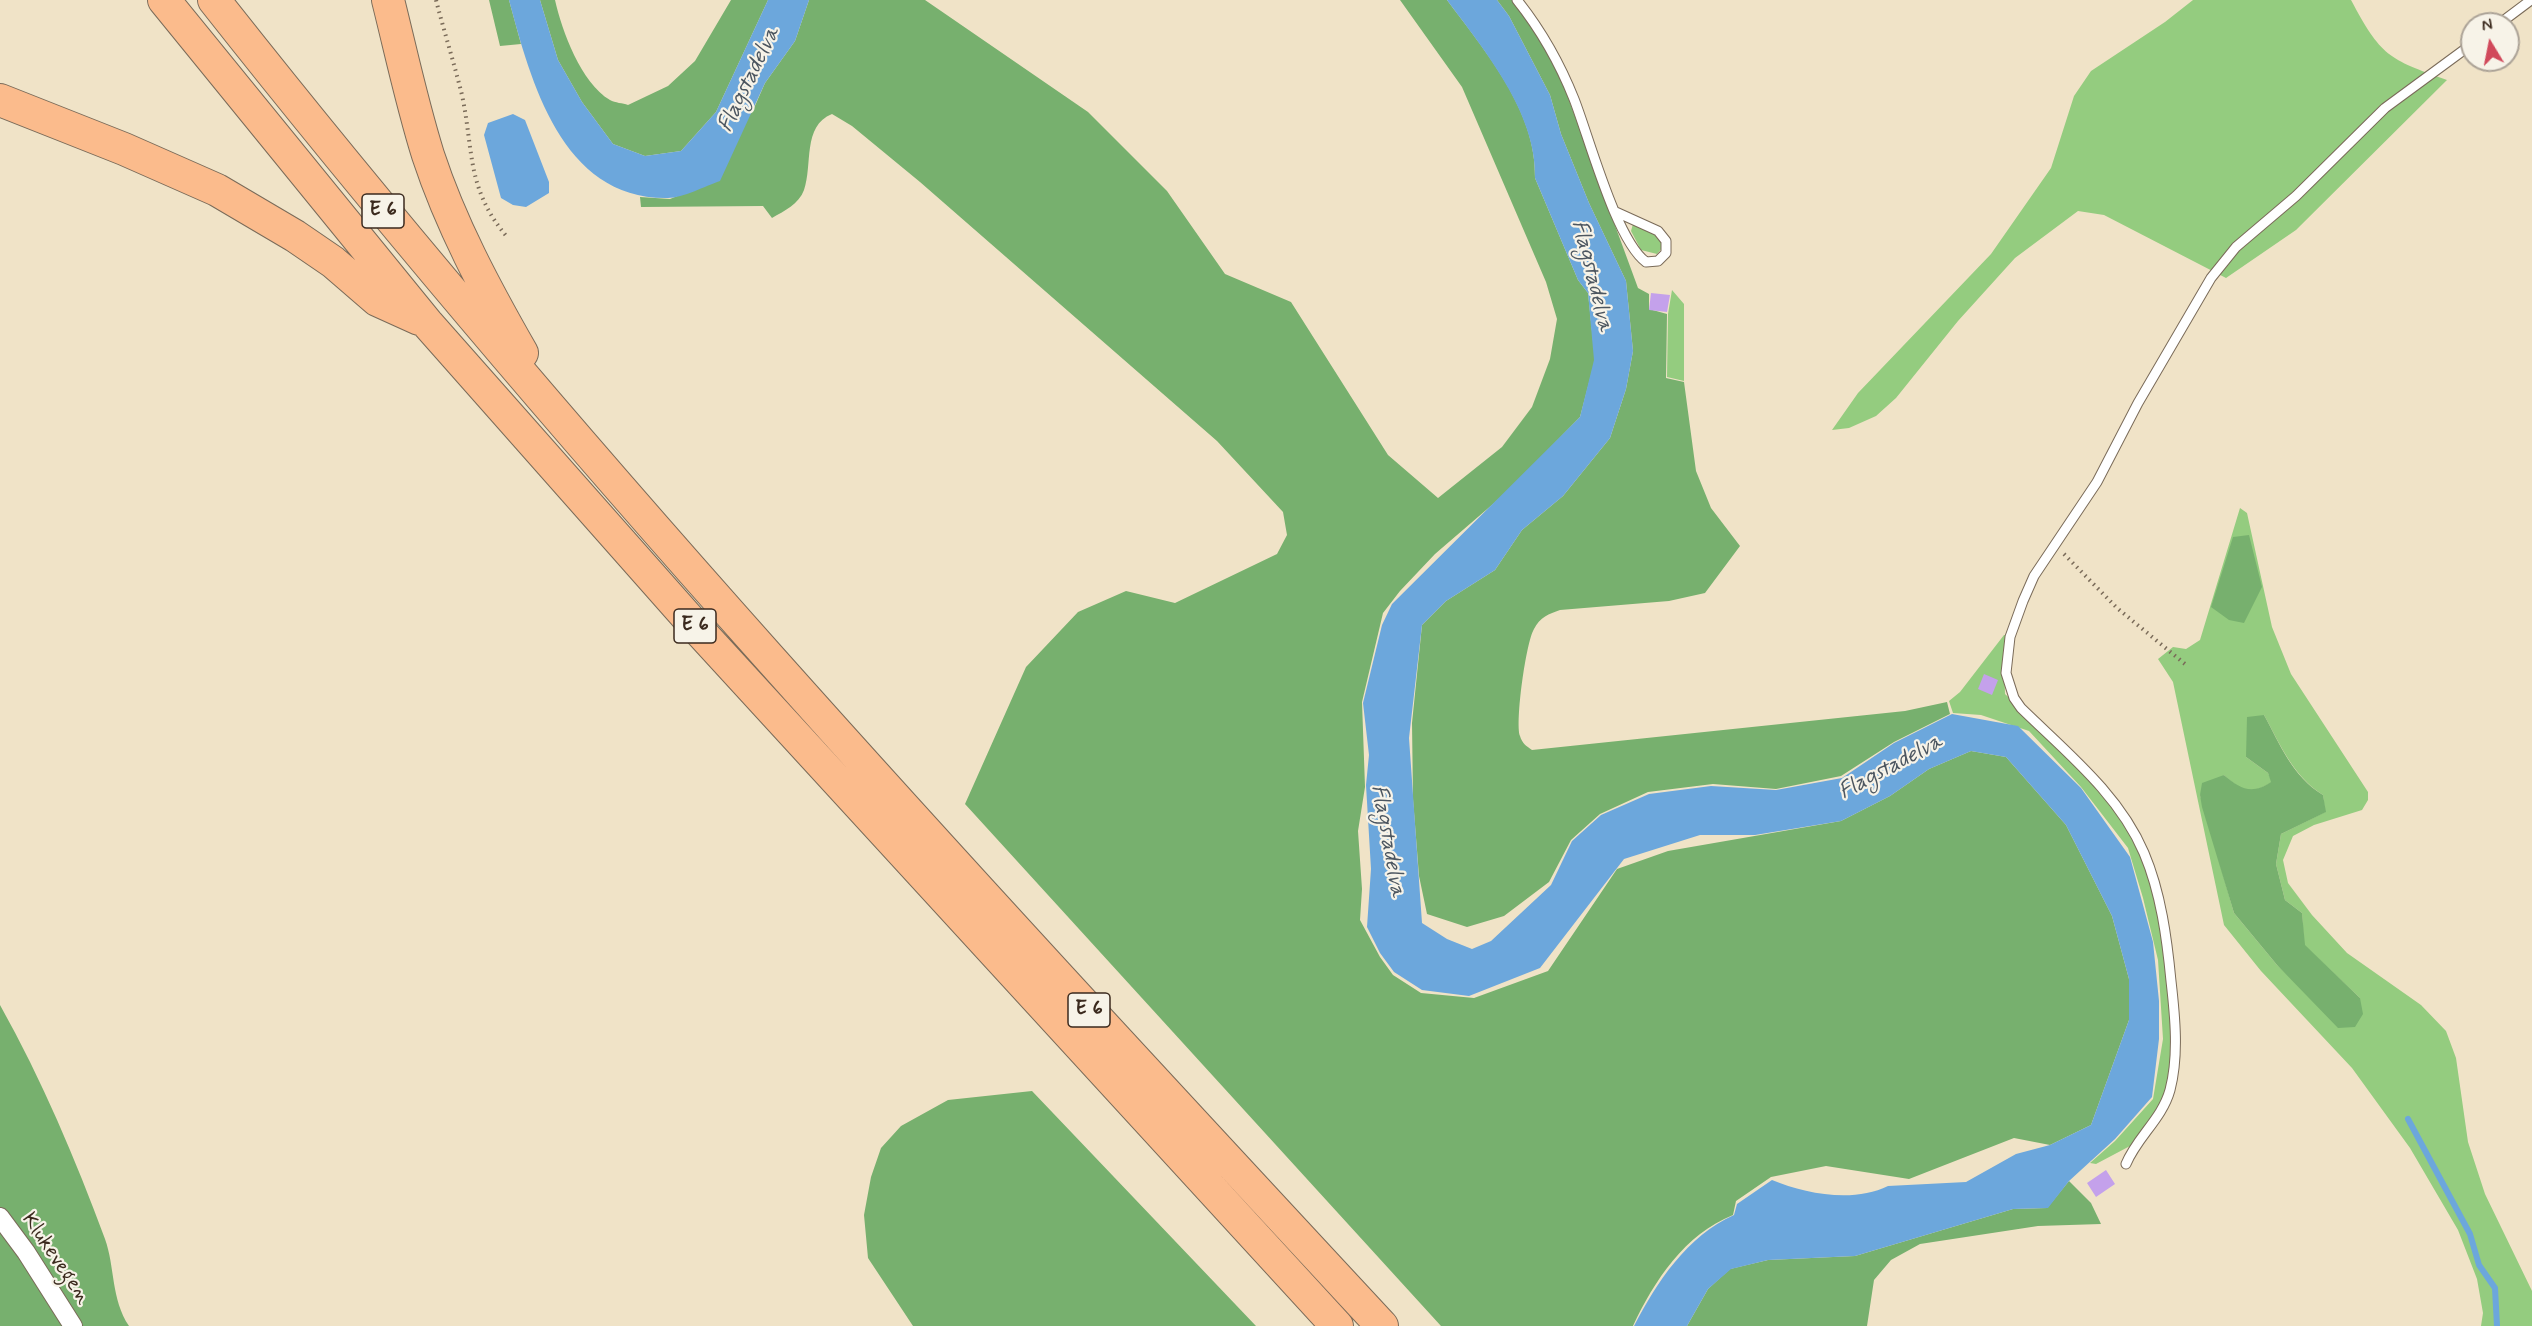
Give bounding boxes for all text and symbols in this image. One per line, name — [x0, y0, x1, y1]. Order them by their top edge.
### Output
north arrow — [2460, 12, 2520, 72]
text: N — [2480, 14, 2494, 37]
water label: Flagstadelva — [713, 23, 787, 137]
road number: E 6 — [362, 194, 404, 228]
water label: Flagstadelva — [1564, 218, 1618, 334]
road number: E 6 — [674, 609, 716, 643]
water label: Flagstadelva — [1835, 730, 1947, 806]
water label: Flagstadelva — [1364, 783, 1410, 899]
road number: E 6 — [1068, 993, 1110, 1027]
street label: Klukevegen — [15, 1208, 95, 1310]

